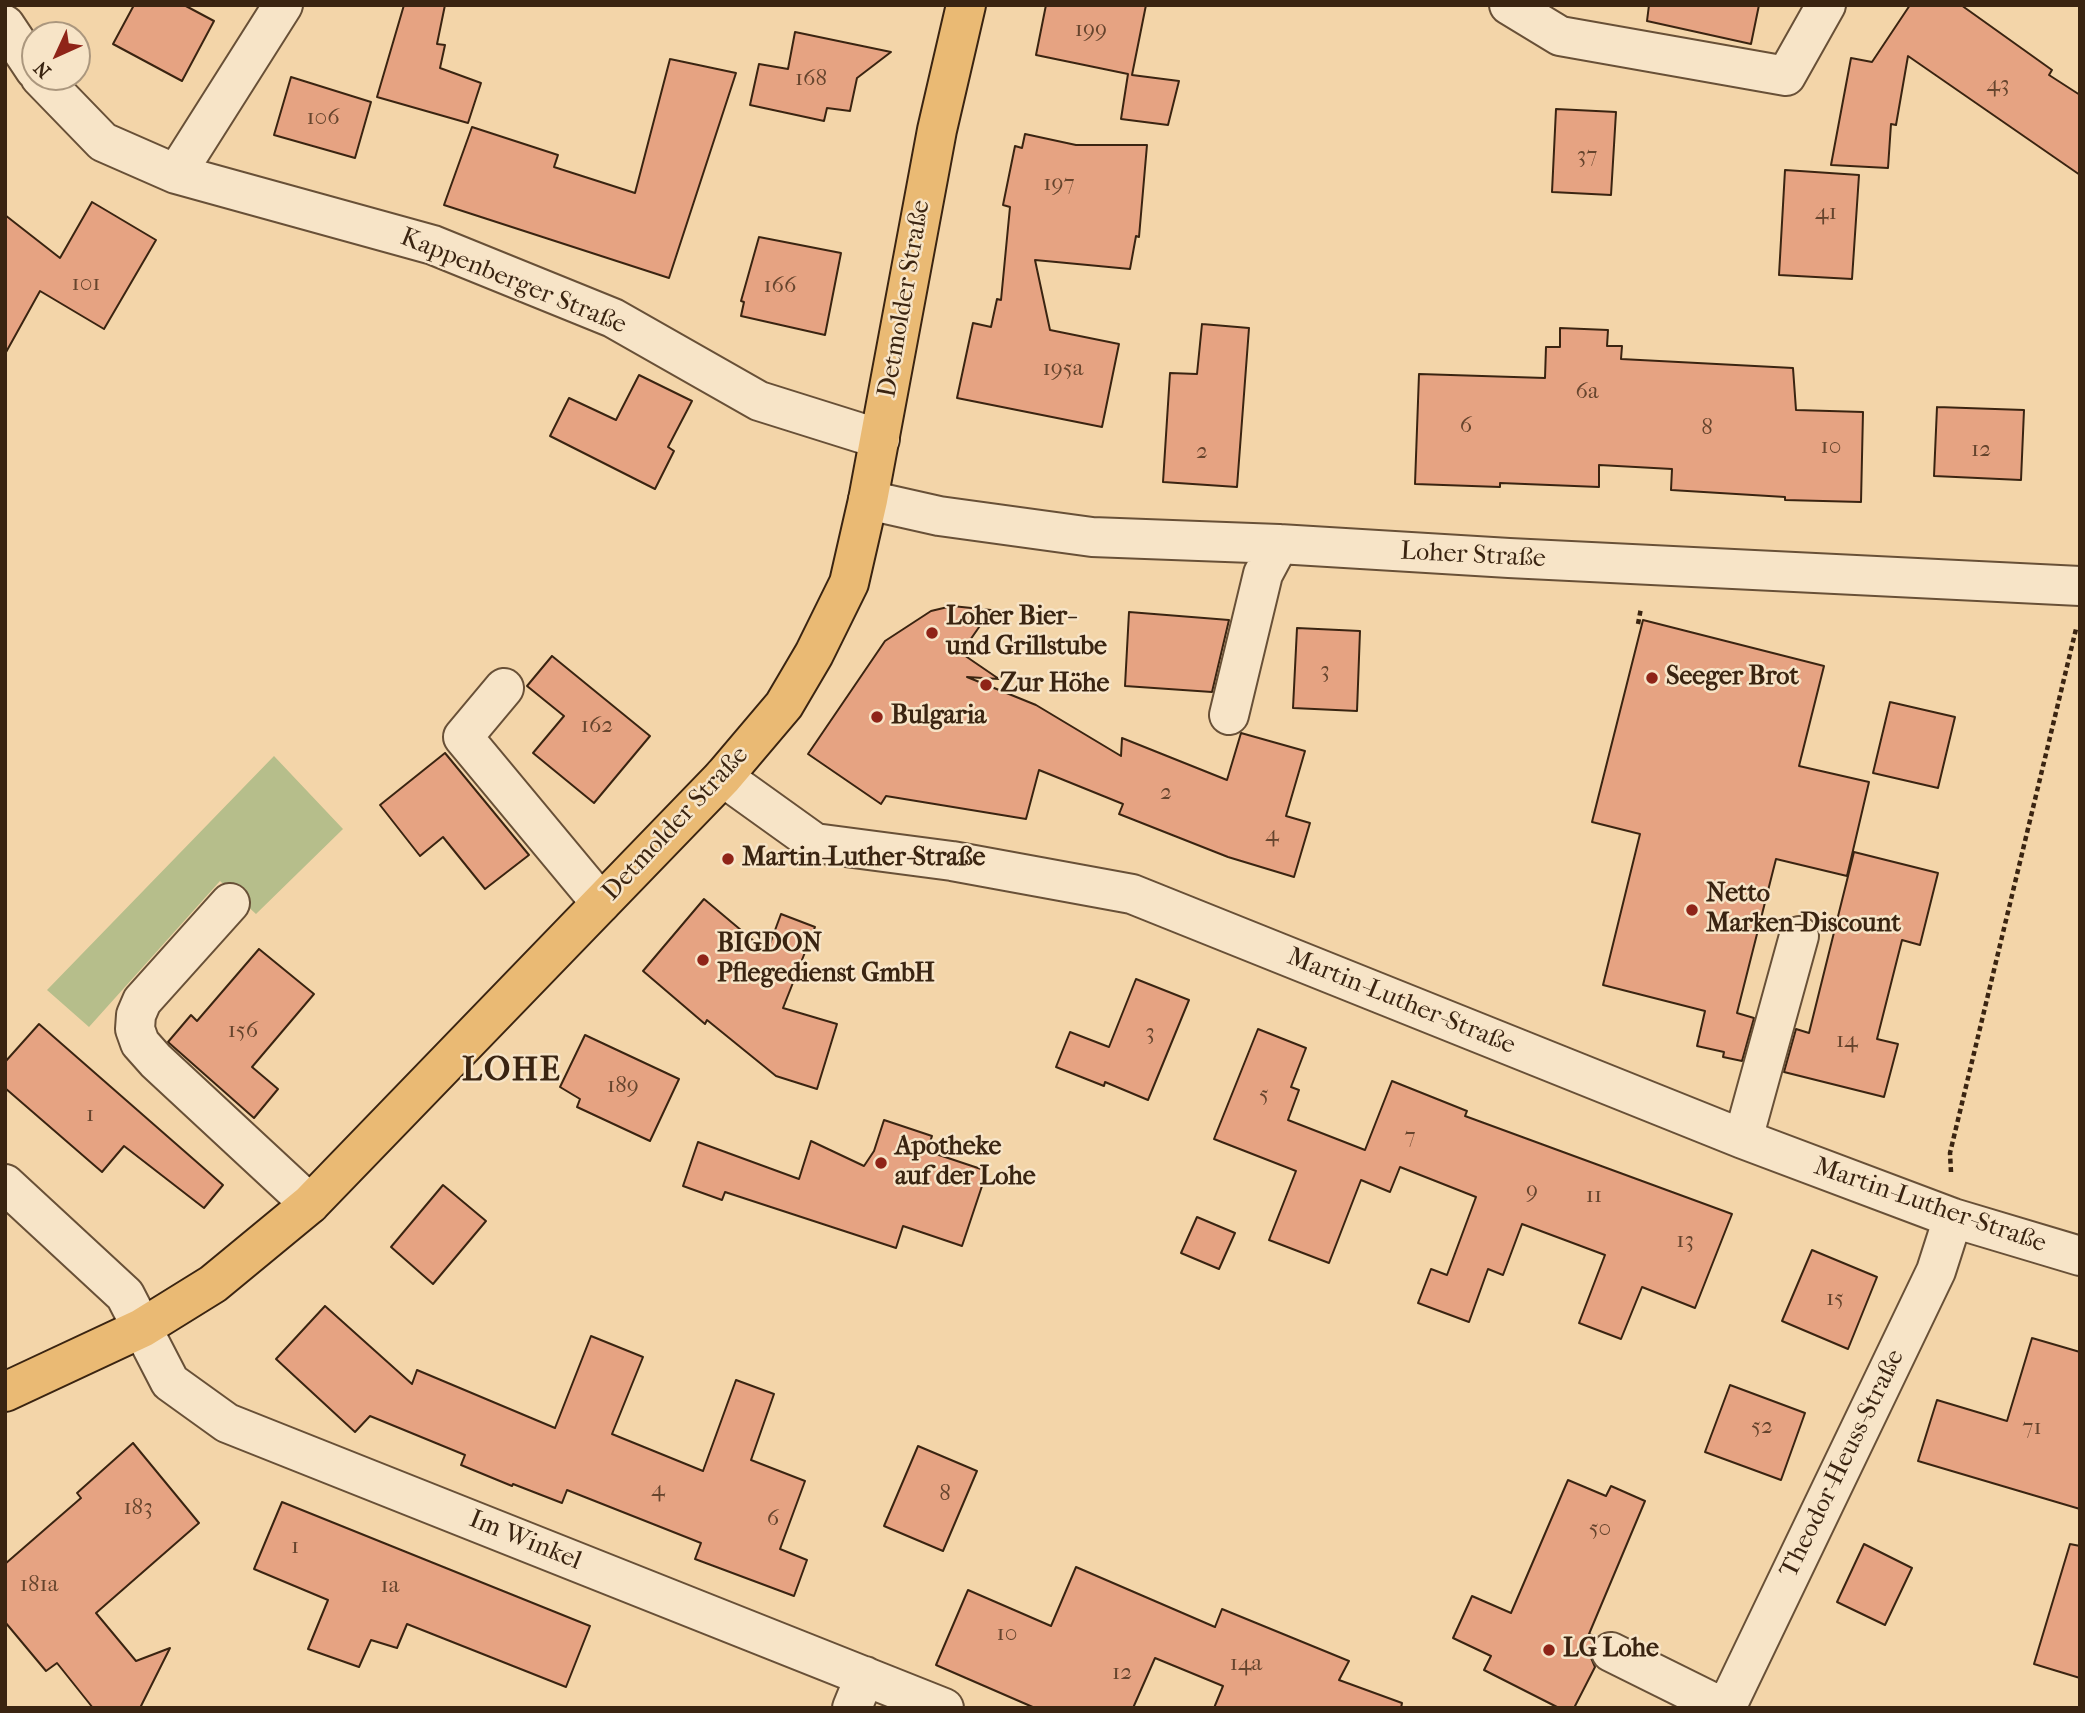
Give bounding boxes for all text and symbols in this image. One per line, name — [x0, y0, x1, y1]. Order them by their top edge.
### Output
house number: 199 — [1075, 16, 1107, 44]
north arrow — [21, 21, 91, 91]
text: N — [30, 57, 55, 82]
house number: 168 — [795, 65, 827, 93]
house number: 43 — [1986, 71, 2010, 99]
house number: 106 — [306, 104, 340, 132]
house number: 37 — [1577, 142, 1597, 170]
house number: 197 — [1043, 170, 1075, 198]
street label: Detmolder Straße — [872, 198, 938, 400]
house number: 41 — [1815, 199, 1837, 227]
street label: Kappenberger Straße — [395, 222, 631, 342]
house number: 101 — [72, 270, 100, 298]
house number: 166 — [763, 272, 797, 300]
house number: 195a — [1043, 355, 1083, 383]
house number: 6a — [1575, 378, 1599, 406]
house number: 6 — [1460, 412, 1472, 440]
house number: 8 — [1701, 414, 1713, 442]
house number: 10 — [1821, 433, 1841, 461]
house number: 12 — [1971, 436, 1991, 464]
house number: 2 — [1196, 438, 1208, 466]
street label: Loher Straße — [1399, 537, 1547, 575]
place label: Loher Bier- und Grillstube — [946, 602, 1107, 664]
marker: Loher Bier- und Grillstube — [924, 625, 940, 641]
house number: 3 — [1320, 657, 1330, 685]
place label: Seeger Brot — [1666, 662, 1799, 694]
place label: Zur Höhe — [1000, 669, 1109, 701]
marker: Seeger Brot — [1644, 670, 1660, 686]
marker: Zur Höhe — [978, 677, 994, 693]
place label: Bulgaria — [891, 701, 986, 733]
marker: Bulgaria — [869, 709, 885, 725]
house number: 162 — [581, 712, 613, 740]
street label: Detmolder Straße — [596, 740, 756, 908]
house number: 2 — [1160, 779, 1172, 807]
house number: 4 — [1265, 821, 1279, 849]
place label: Martin-Luther-Straße — [742, 843, 985, 875]
marker: Martin-Luther-Straße — [720, 851, 736, 867]
place label: Netto Marken-Discount — [1706, 879, 1901, 940]
marker: Netto Marken-Discount — [1684, 902, 1700, 918]
place label: BIGDON Pflegedienst GmbH — [717, 929, 935, 990]
street label: Martin-Luther-Straße — [1282, 942, 1520, 1062]
marker: BIGDON Pflegedienst GmbH — [695, 952, 711, 968]
house number: 156 — [228, 1017, 258, 1045]
house number: 3 — [1145, 1019, 1155, 1047]
house number: 14 — [1836, 1027, 1858, 1055]
district label: LOHE — [463, 1052, 561, 1092]
house number: 189 — [607, 1072, 639, 1100]
house number: 5 — [1259, 1081, 1269, 1109]
house number: 1 — [86, 1101, 94, 1129]
house number: 7 — [1404, 1123, 1416, 1151]
place label: Apotheke auf der Lohe — [895, 1132, 1036, 1194]
street label: Martin-Luther-Straße — [1810, 1152, 2050, 1260]
marker: Apotheke auf der Lohe — [873, 1155, 889, 1171]
house number: 9 — [1526, 1177, 1538, 1205]
house number: 11 — [1586, 1182, 1602, 1210]
house number: 13 — [1676, 1227, 1694, 1255]
house number: 15 — [1826, 1285, 1844, 1313]
street label: Theodor-Heuss-Straße — [1774, 1345, 1912, 1583]
house number: 52 — [1751, 1413, 1773, 1441]
house number: 71 — [2022, 1414, 2042, 1442]
house number: 4 — [651, 1476, 665, 1504]
house number: 8 — [939, 1480, 951, 1508]
house number: 183 — [123, 1494, 153, 1522]
street label: Im Winkel — [464, 1504, 586, 1578]
house number: 6 — [767, 1505, 779, 1533]
house number: 50 — [1589, 1515, 1611, 1543]
house number: 1 — [291, 1533, 299, 1561]
house number: 181a — [20, 1571, 58, 1599]
house number: 1a — [381, 1572, 399, 1600]
house number: 10 — [997, 1620, 1017, 1648]
place label: LG Lohe — [1563, 1634, 1659, 1666]
marker: LG Lohe — [1541, 1642, 1557, 1658]
house number: 14a — [1230, 1650, 1262, 1678]
house number: 12 — [1112, 1659, 1132, 1687]

